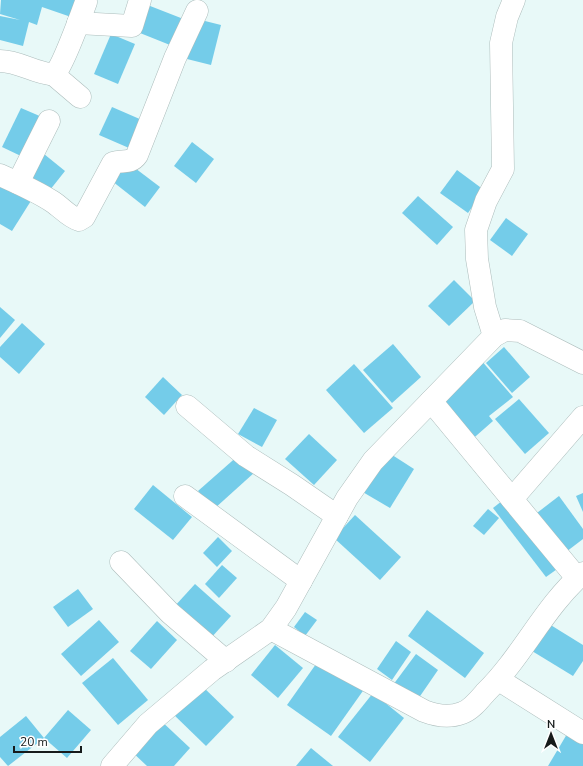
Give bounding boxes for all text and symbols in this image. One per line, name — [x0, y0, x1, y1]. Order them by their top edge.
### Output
north arrow — [531, 714, 571, 754]
text: N — [547, 717, 555, 732]
scale bar — [14, 728, 81, 754]
text: 20 m — [20, 734, 48, 750]

